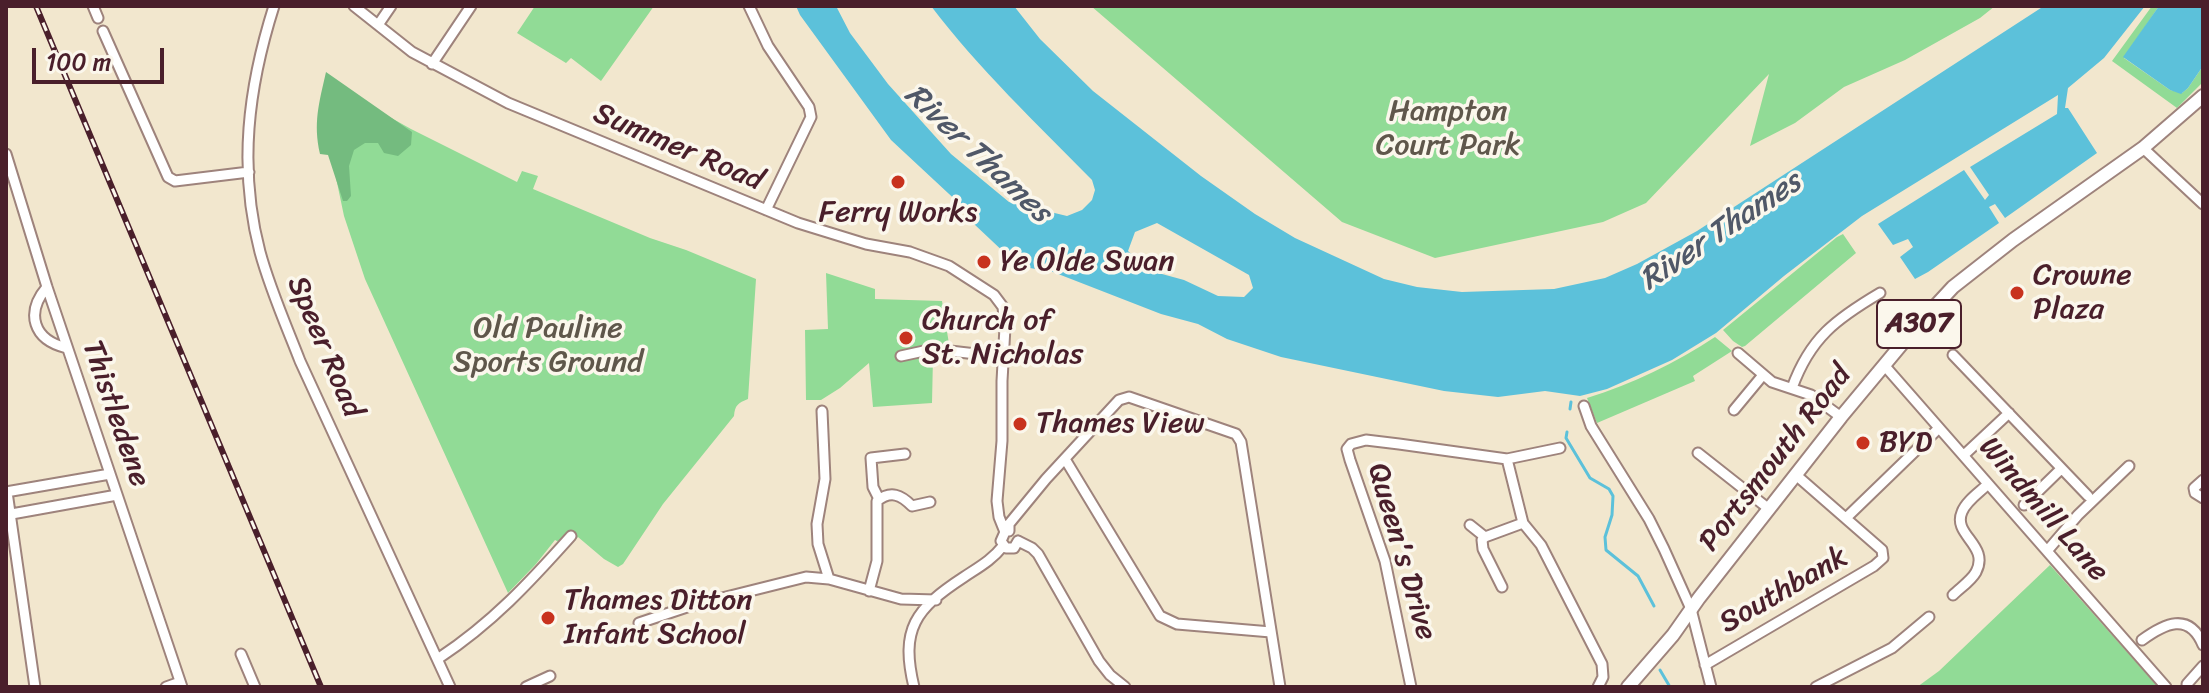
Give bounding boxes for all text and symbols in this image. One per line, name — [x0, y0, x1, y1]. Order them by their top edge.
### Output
scale bar — [36, 32, 168, 82]
text: 100 m — [46, 41, 111, 83]
water label: River Thames — [896, 77, 1058, 231]
park label: Hampton Court Park — [1376, 94, 1520, 164]
street label: Summer Road — [588, 96, 768, 200]
water label: River Thames — [1633, 164, 1809, 300]
marker: Ferry Works — [889, 173, 907, 191]
place label: Ferry Works — [819, 195, 977, 231]
place label: Ye Olde Swan — [1000, 244, 1174, 280]
marker: Ye Olde Swan — [975, 253, 993, 271]
place label: Crowne Plaza — [2033, 258, 2132, 328]
street label: Speer Road — [278, 271, 370, 423]
marker: Crowne Plaza — [2008, 284, 2026, 302]
road number: A307 — [1877, 300, 1961, 348]
place label: Church of St. Nicholas — [922, 303, 1083, 374]
park label: Old Pauline Sports Ground — [453, 311, 643, 382]
marker: Church of St. Nicholas — [897, 329, 915, 347]
street label: Thistledene — [73, 336, 157, 492]
street label: Portsmouth Road — [1692, 359, 1860, 559]
place label: Thames View — [1036, 406, 1204, 442]
marker: Thames View — [1011, 415, 1029, 433]
place label: BYD — [1879, 425, 1933, 461]
street label: Windmill Lane — [1970, 430, 2116, 590]
marker: BYD — [1854, 434, 1872, 452]
street label: Queen's Drive — [1359, 459, 1443, 645]
street label: Southbank — [1713, 540, 1855, 642]
place label: Thames Ditton Infant School — [564, 583, 752, 654]
marker: Thames Ditton Infant School — [539, 609, 557, 627]

